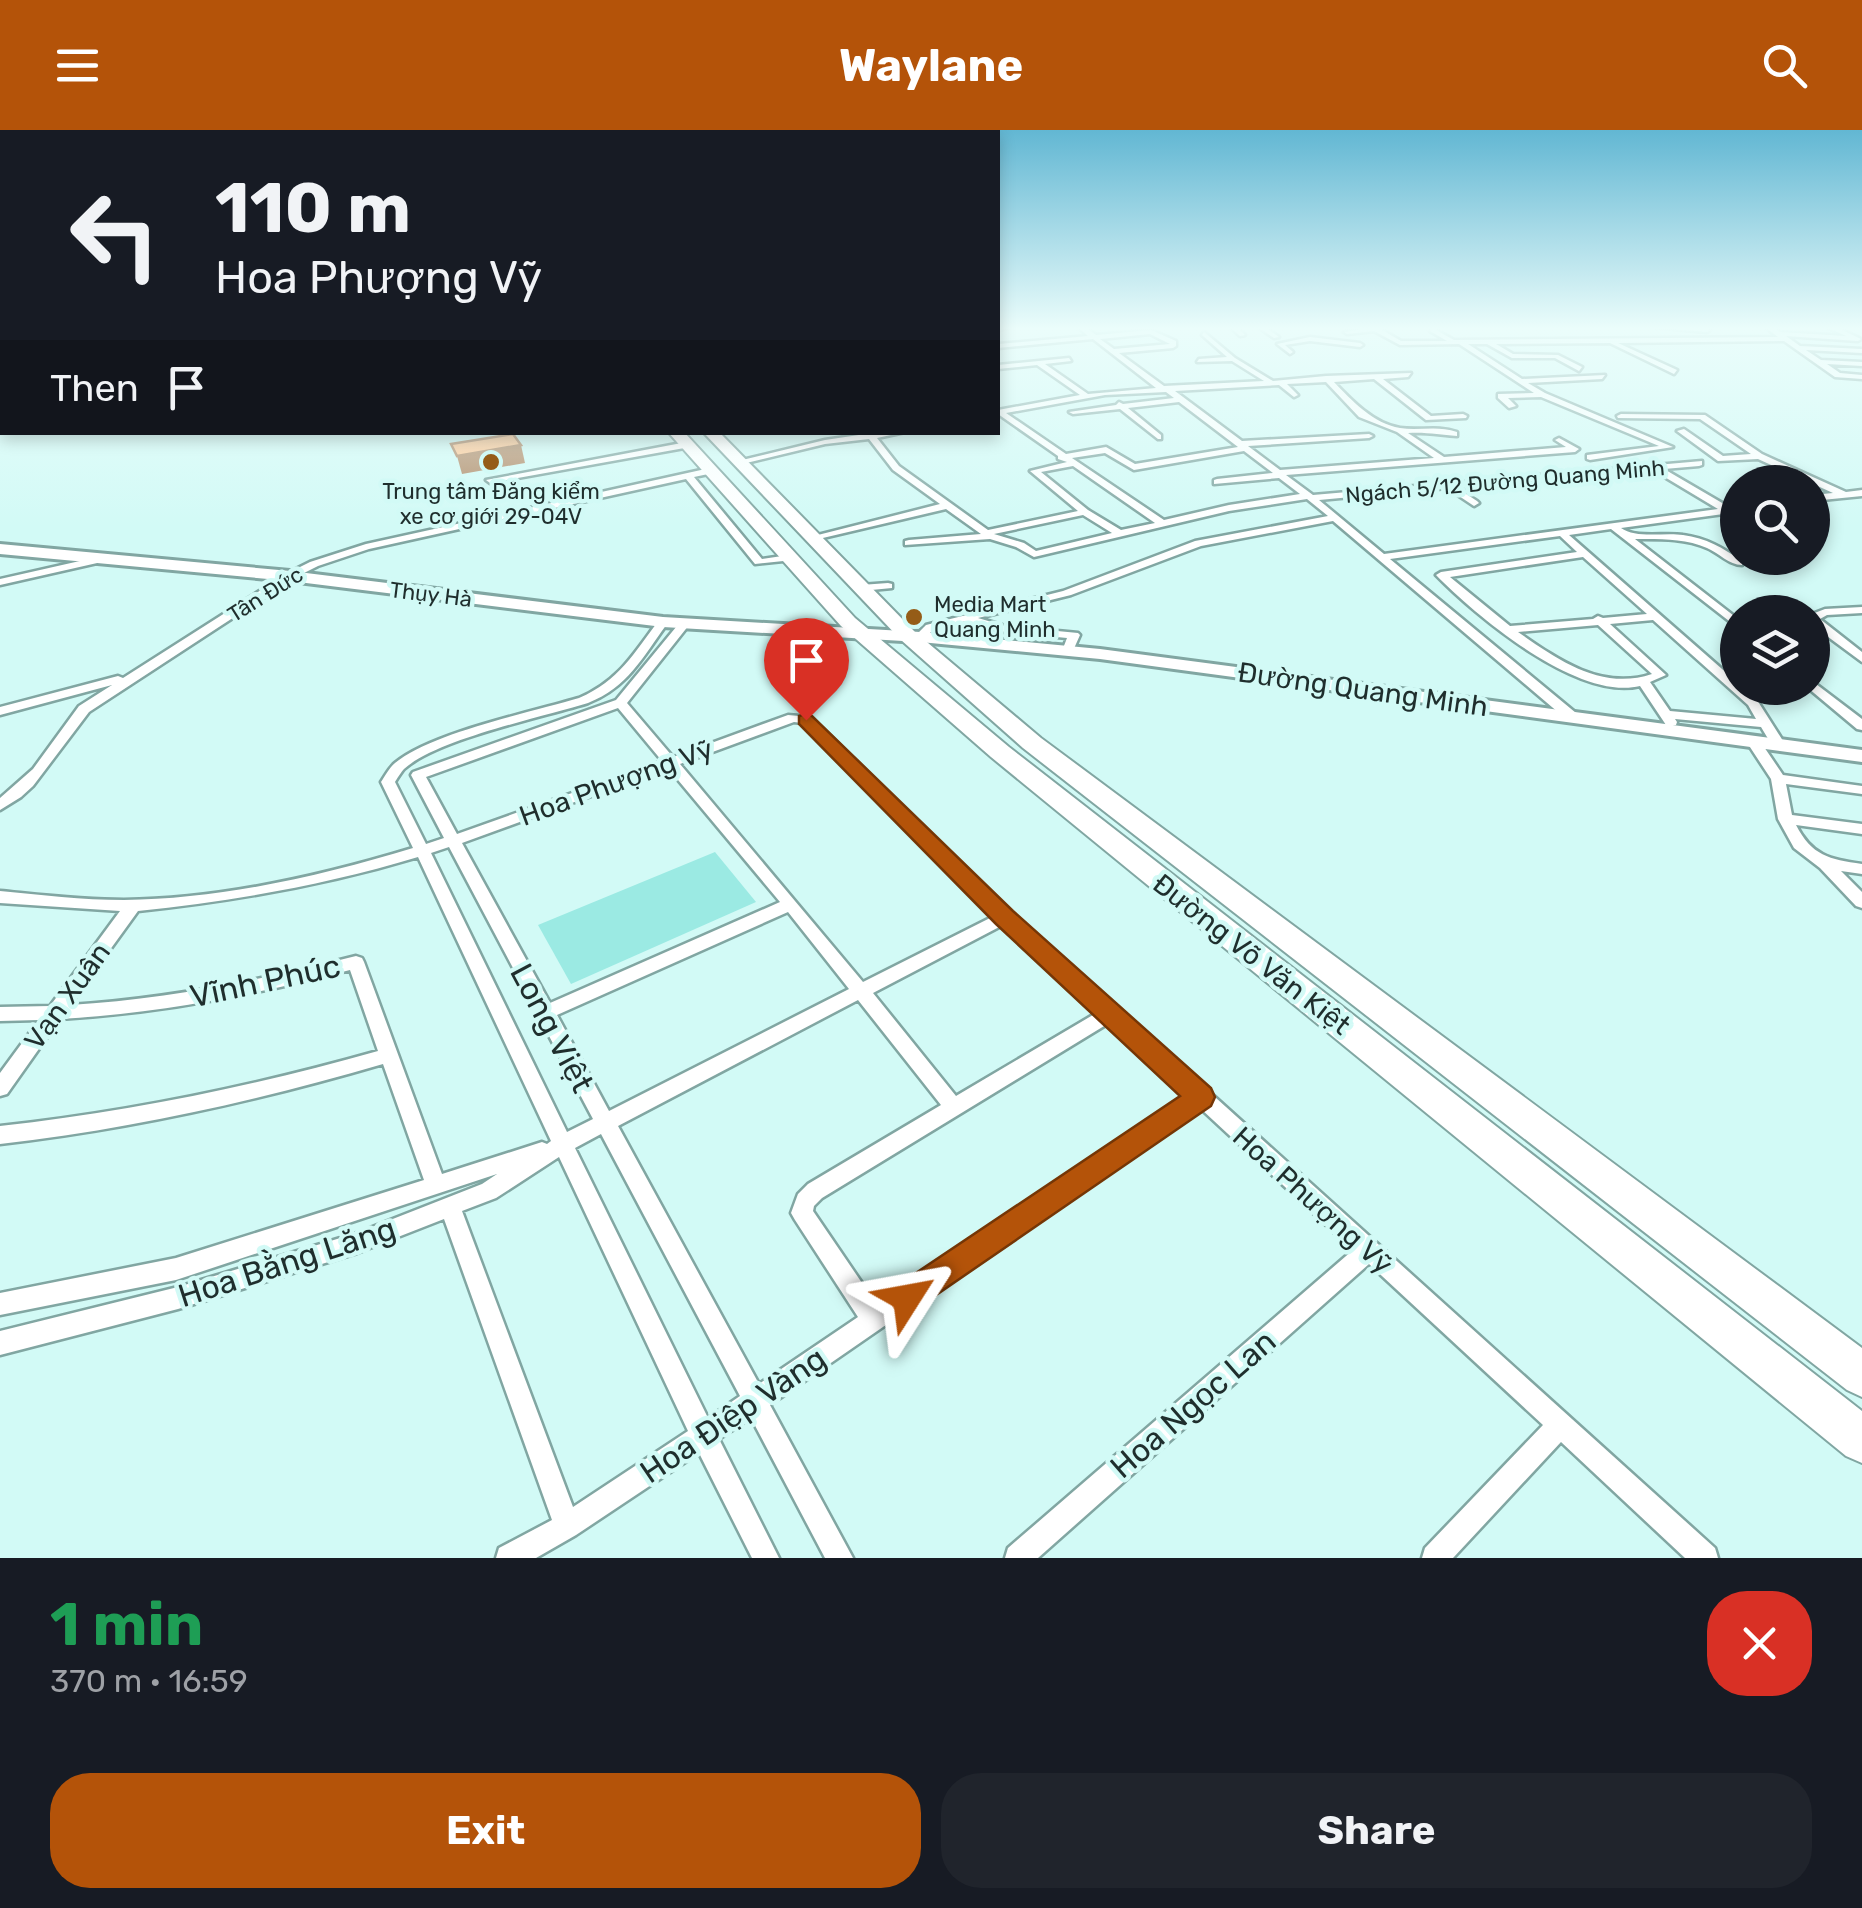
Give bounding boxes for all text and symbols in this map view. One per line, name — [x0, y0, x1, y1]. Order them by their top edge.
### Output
icon: menu — [50, 38, 105, 93]
icon: search — [1757, 38, 1812, 93]
text: Waylane — [839, 39, 1023, 92]
text: 110 m — [215, 167, 411, 250]
icon: left — [50, 170, 180, 300]
text: Hoa Phượng Vỹ — [215, 251, 542, 304]
icon: arrive — [159, 360, 214, 415]
text: Then — [50, 365, 139, 411]
marker: Trung tâm Đăng kiểm xe cơ giới 29-04V — [480, 451, 502, 473]
street label: Ngách 5/12 Đường Quang Minh — [1344, 454, 1666, 509]
map controls — [1720, 465, 1830, 705]
button: search — [1720, 465, 1830, 575]
place label: Trung tâm Đăng kiểm xe cơ giới 29-04V — [382, 478, 600, 530]
street label: Tân Đức — [223, 561, 308, 628]
street label: Thụy Hà — [388, 576, 474, 613]
place label: Media Mart Quang Minh — [934, 591, 1056, 643]
button: layers — [1720, 595, 1830, 705]
marker: Media Mart Quang Minh — [903, 606, 925, 628]
pin — [764, 618, 849, 721]
icon: arrive — [779, 633, 834, 688]
street label: Đường Quang Minh — [1236, 656, 1490, 723]
street label: Hoa Phượng Vỹ — [515, 732, 717, 833]
street label: Đường Võ Văn Kiệt — [1146, 867, 1357, 1042]
street label: Vạn Xuân — [18, 936, 117, 1056]
street label: Vĩnh Phúc — [186, 947, 344, 1015]
street label: Long Việt — [502, 957, 602, 1099]
street label: Hoa Phượng Vỹ — [1226, 1120, 1399, 1281]
street label: Hoa Bằng Lăng — [173, 1208, 400, 1315]
position arrow — [855, 1246, 959, 1350]
street label: Hoa Ngọc Lan — [1103, 1322, 1283, 1486]
street label: Hoa Điệp Vàng — [633, 1339, 833, 1491]
text: 1 min — [50, 1589, 203, 1660]
button: close — [1707, 1591, 1812, 1696]
text: 370 m · 16:59 — [50, 1662, 248, 1700]
button: Exit — [50, 1773, 921, 1888]
button: Share — [941, 1773, 1812, 1888]

